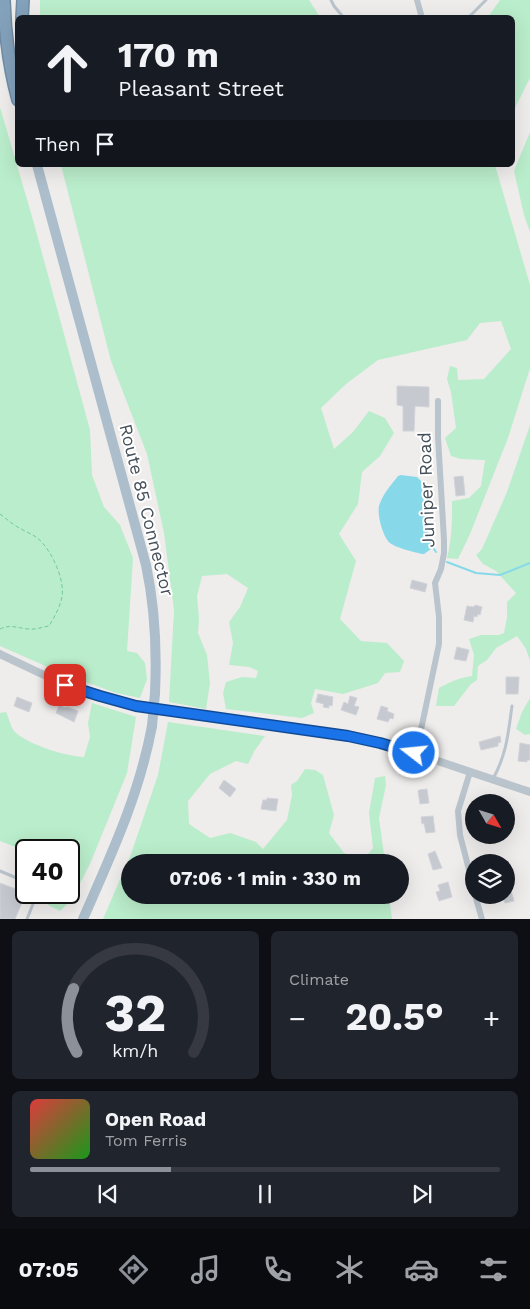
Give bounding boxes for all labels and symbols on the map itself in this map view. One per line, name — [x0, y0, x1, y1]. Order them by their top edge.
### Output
street label: Route 85 Connector — [115, 422, 179, 598]
street label: Juniper Road — [413, 432, 439, 548]
pin — [44, 664, 86, 706]
position arrow — [387, 726, 439, 778]
north arrow — [465, 794, 515, 844]
speed limit sign: 40 — [15, 839, 80, 904]

